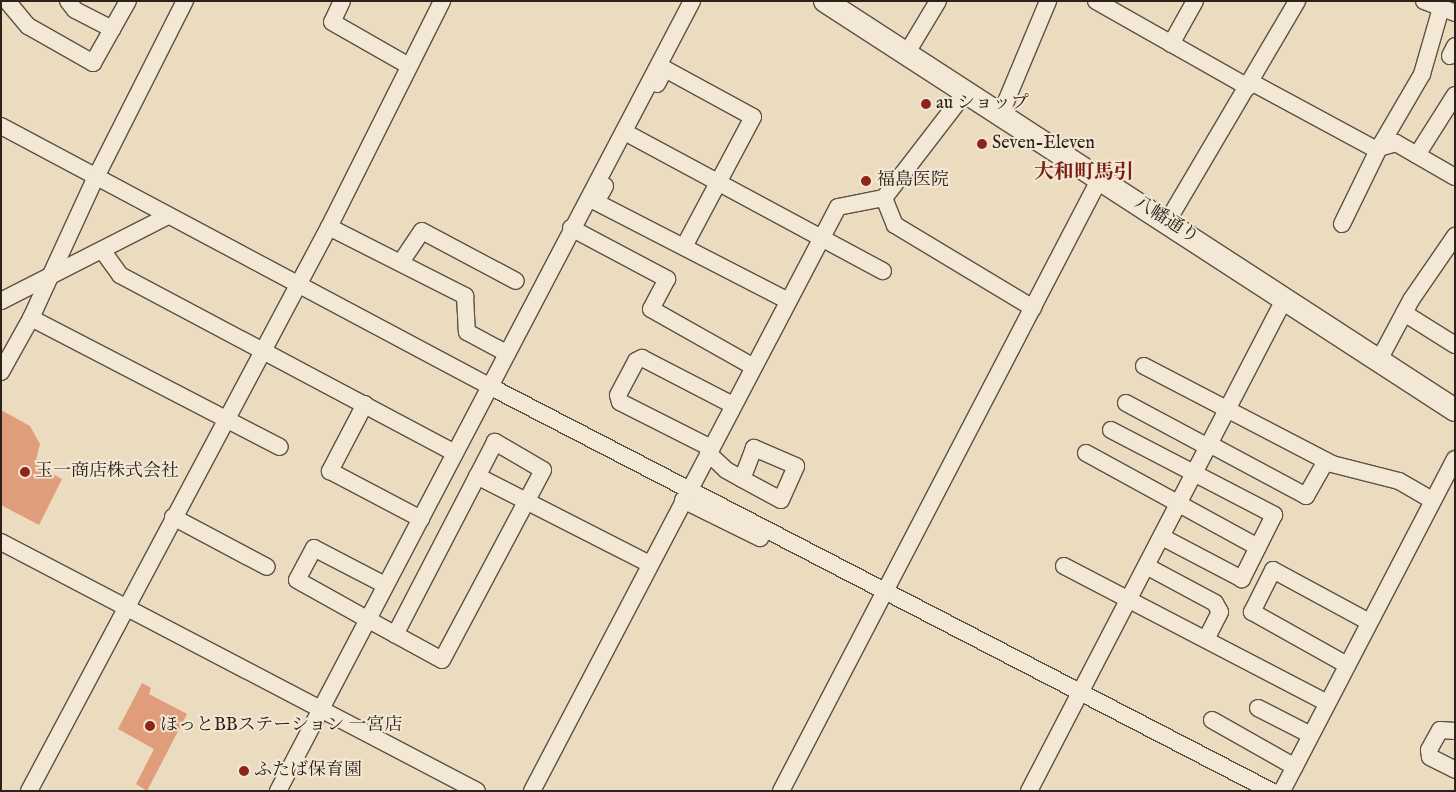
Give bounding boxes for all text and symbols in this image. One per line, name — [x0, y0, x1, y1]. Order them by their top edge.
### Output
place label: au ショップ — [936, 93, 1029, 115]
marker: au ショップ — [920, 98, 932, 110]
place label: Seven-Eleven — [992, 133, 1095, 155]
marker: Seven-Eleven — [976, 138, 988, 150]
district label: 大和町馬引 — [1034, 160, 1134, 184]
place label: 福島医院 — [877, 170, 949, 192]
marker: 福島医院 — [859, 174, 873, 188]
street label: 八幡通り — [1130, 193, 1202, 249]
place label: 玉一商店株式会社 — [35, 461, 179, 483]
marker: 玉一商店株式会社 — [19, 466, 31, 478]
place label: ほっとBBステーション 一宮店 — [160, 715, 404, 737]
marker: ほっとBBステーション 一宮店 — [144, 720, 156, 732]
place label: ふたば保育園 — [254, 760, 362, 782]
marker: ふたば保育園 — [238, 765, 250, 777]

